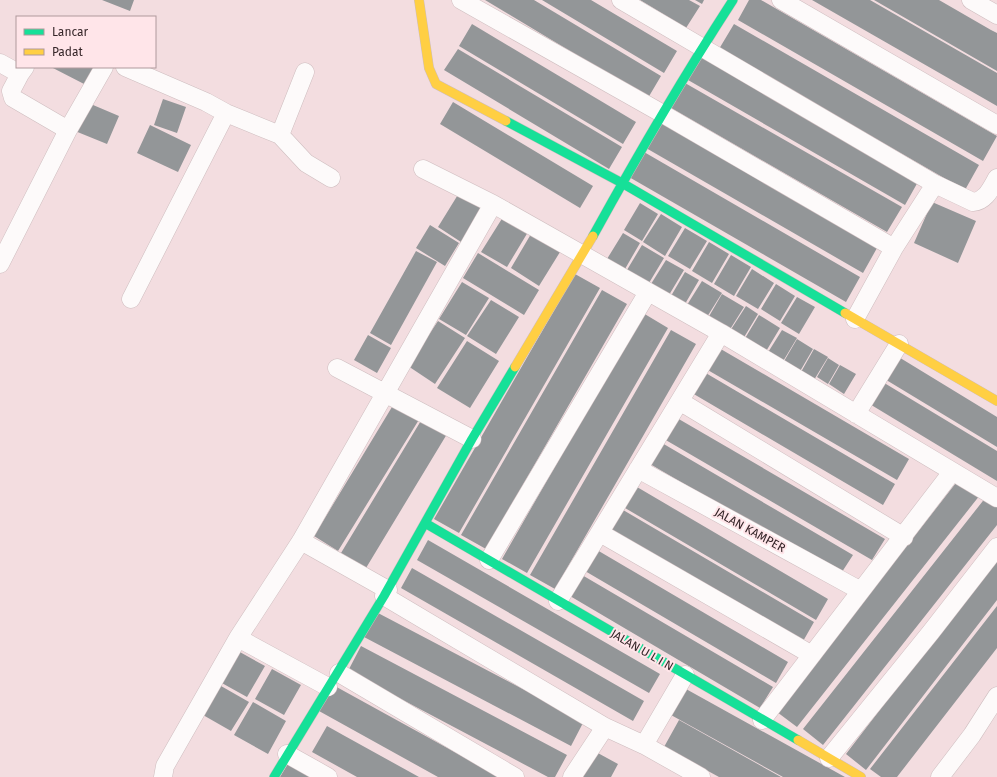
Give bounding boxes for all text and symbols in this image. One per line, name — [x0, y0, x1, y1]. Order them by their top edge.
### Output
legend — [16, 16, 156, 68]
text: Lancar — [52, 25, 89, 39]
text: Padat — [52, 45, 84, 59]
street label: JALAN KAMPER — [712, 505, 788, 555]
street label: JALAN U L I N — [608, 626, 676, 674]

